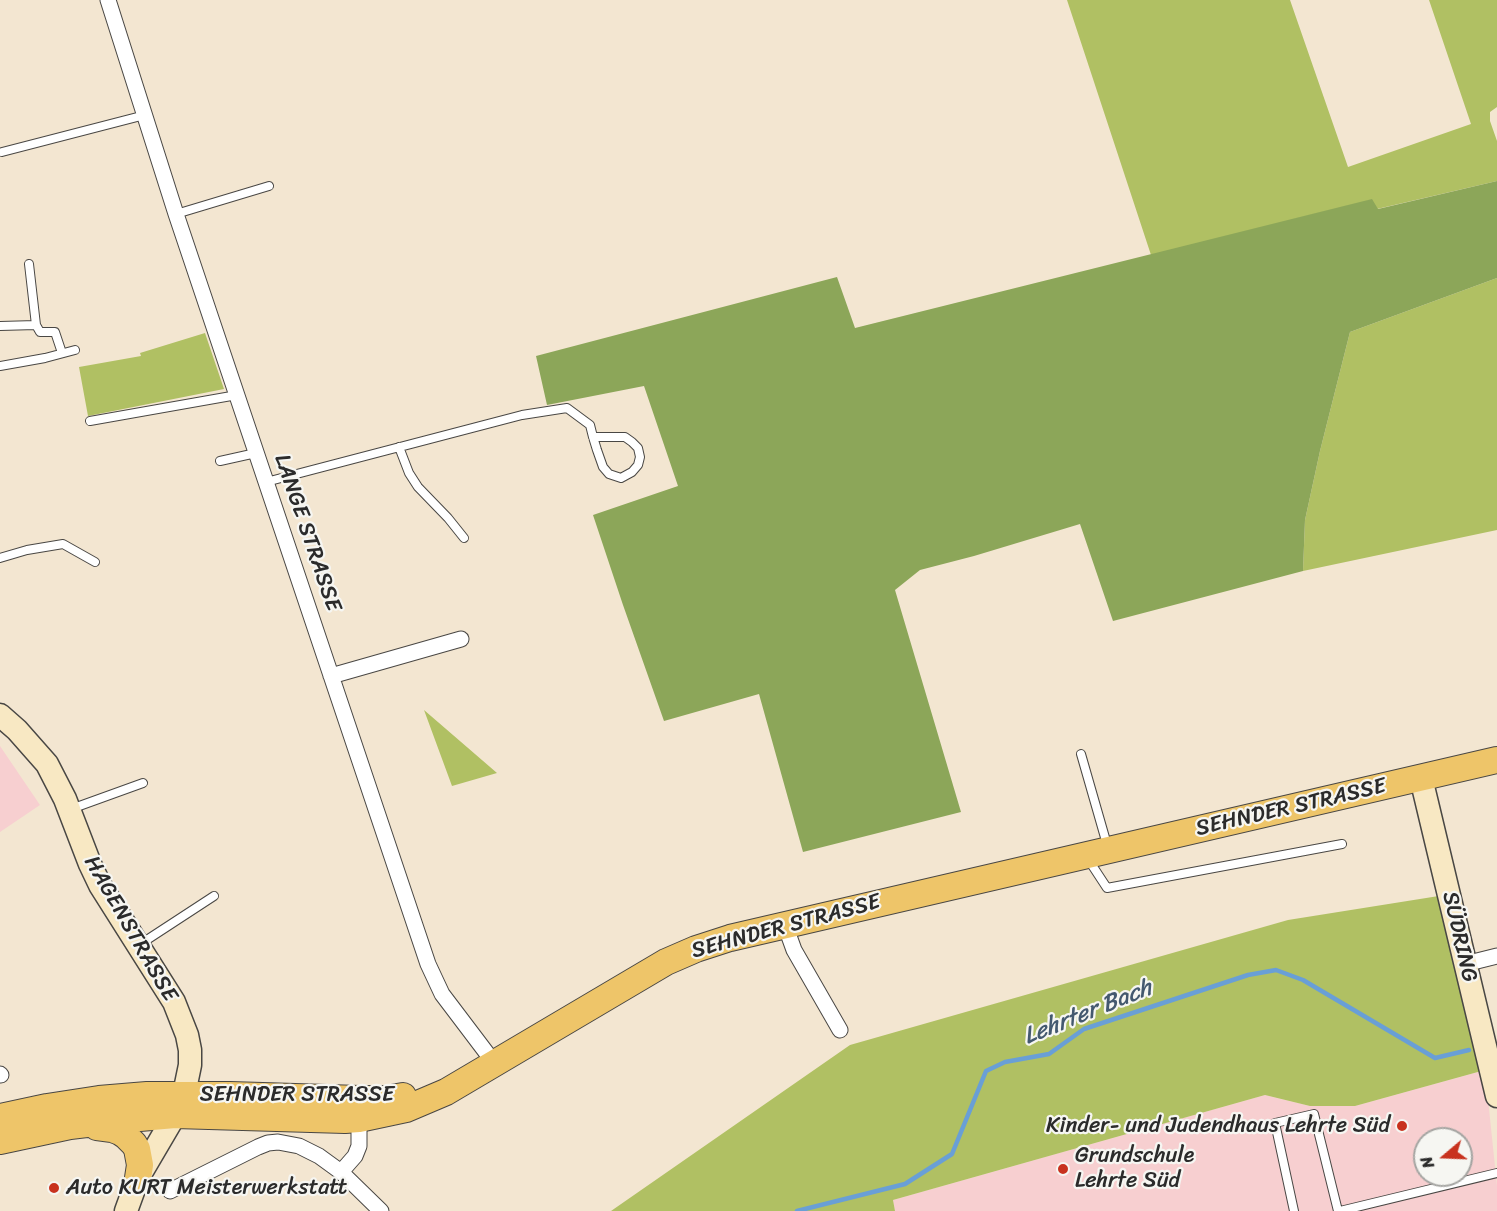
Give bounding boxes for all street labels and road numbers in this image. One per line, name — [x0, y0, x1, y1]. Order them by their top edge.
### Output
street label: LANGE STRASSE — [268, 451, 346, 615]
street label: SEHNDER STRASSE — [1193, 773, 1389, 843]
street label: HAGENSTRASSE — [78, 851, 182, 1007]
street label: SEHNDER STRASSE — [689, 889, 883, 965]
street label: SÜDRING — [1436, 889, 1482, 985]
street label: SEHNDER STRASSE — [200, 1082, 394, 1108]

